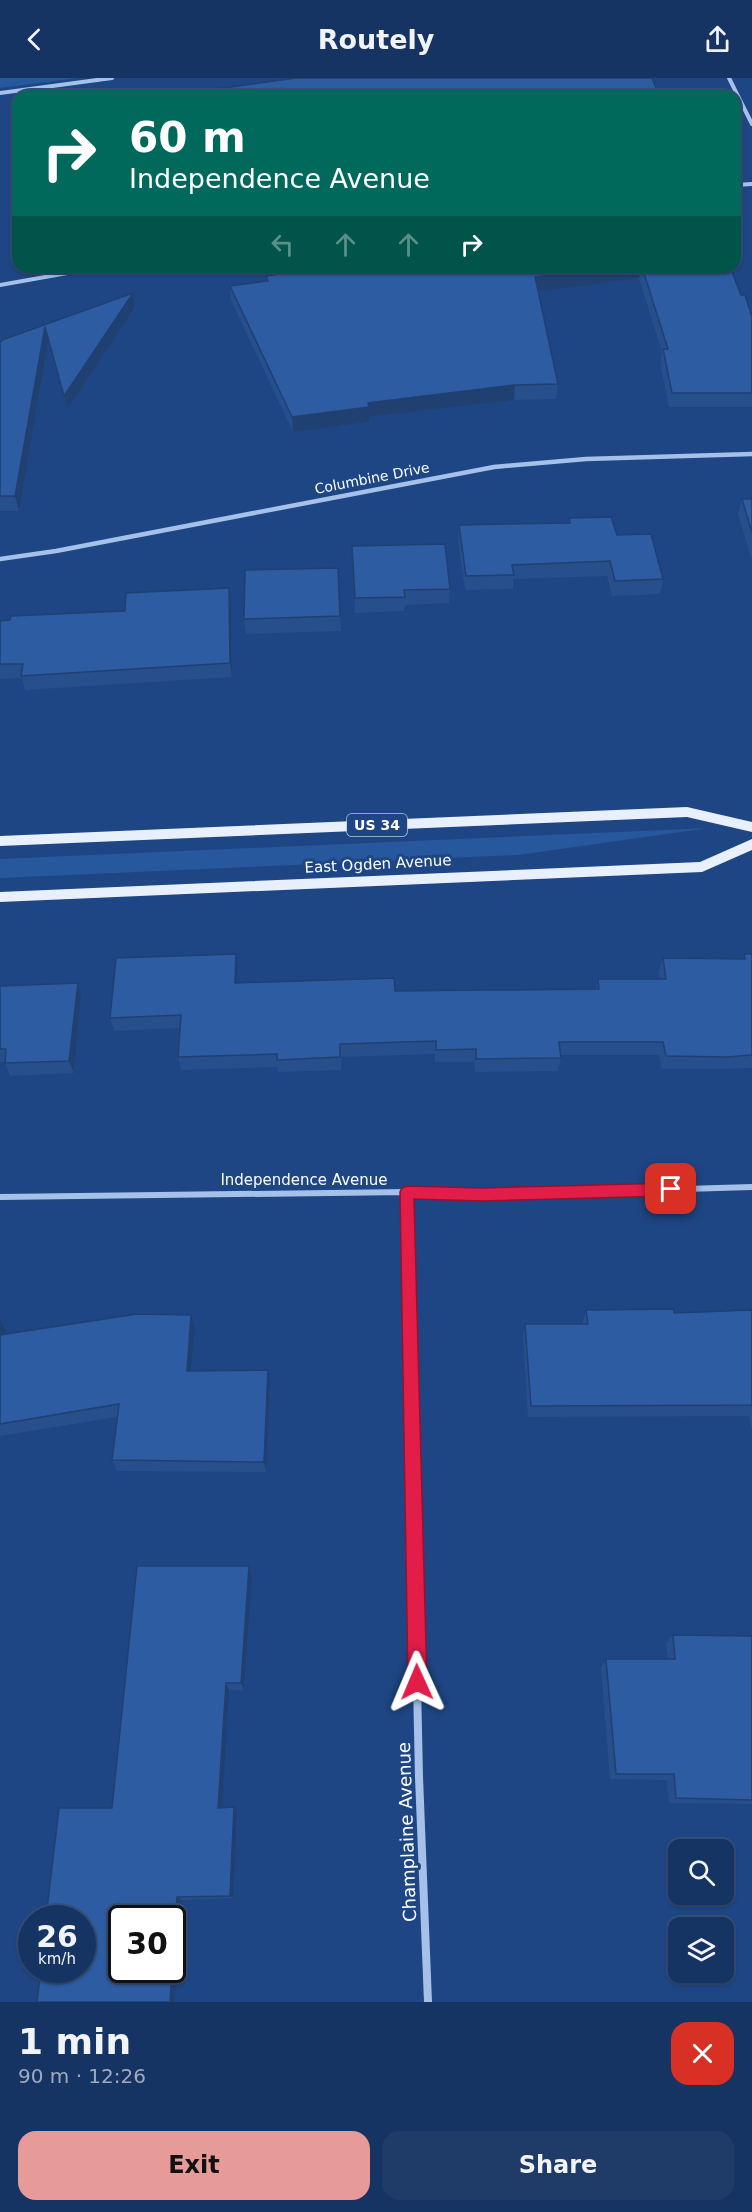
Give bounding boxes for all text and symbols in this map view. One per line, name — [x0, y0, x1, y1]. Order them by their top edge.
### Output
icon: back — [18, 23, 51, 56]
icon: share — [701, 23, 734, 56]
text: Routely — [318, 24, 434, 55]
text: 60 m — [129, 113, 246, 162]
icon: right — [30, 114, 108, 192]
text: Independence Avenue — [129, 163, 430, 194]
icon: left — [266, 228, 299, 261]
icon: ahead — [329, 228, 362, 261]
icon: ahead — [392, 228, 425, 261]
icon: right — [455, 228, 488, 261]
street label: Columbine Drive — [313, 459, 431, 497]
road number: US 34 — [347, 814, 407, 836]
street label: East Ogden Avenue — [304, 851, 452, 877]
pin — [645, 1163, 696, 1214]
street label: Independence Avenue — [220, 1171, 388, 1189]
icon: arrive — [654, 1172, 687, 1205]
position arrow — [385, 1650, 449, 1714]
street label: Champlaine Avenue — [393, 1742, 420, 1922]
map controls — [668, 1839, 734, 1983]
button: search — [668, 1839, 734, 1905]
speed limit sign: 30 — [108, 1905, 186, 1983]
button: layers — [668, 1917, 734, 1983]
text: 26 — [36, 1919, 78, 1954]
text: km/h — [38, 1950, 76, 1968]
text: 1 min — [18, 2021, 131, 2062]
button: close — [671, 2022, 734, 2085]
text: 90 m · 12:26 — [18, 2064, 146, 2088]
button: Exit — [18, 2131, 370, 2200]
button: Share — [382, 2131, 734, 2200]

